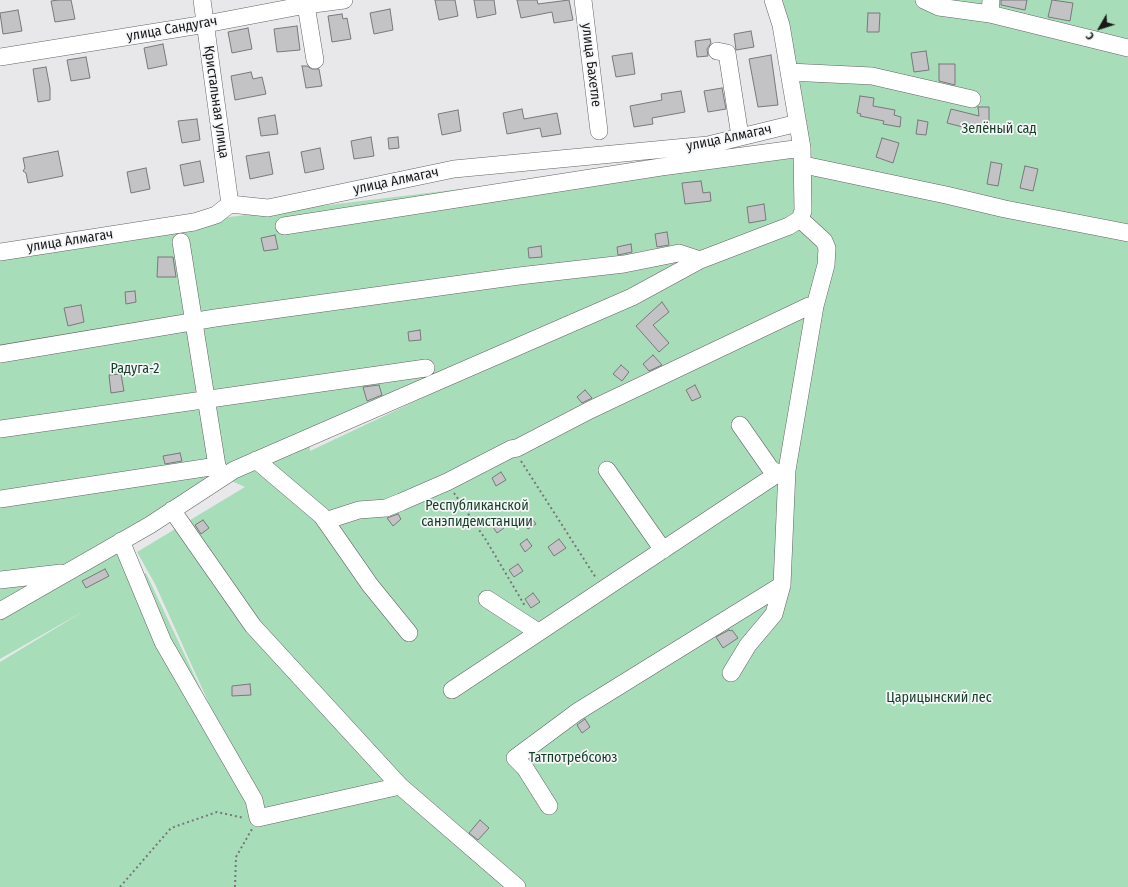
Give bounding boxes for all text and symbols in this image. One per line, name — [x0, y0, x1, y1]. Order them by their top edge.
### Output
north arrow — [1080, 8, 1120, 48]
street label: улица Сандугач — [125, 13, 219, 45]
street label: улица Бахетле — [578, 22, 604, 108]
text: С — [1083, 30, 1097, 42]
street label: Кристальная улица — [200, 44, 232, 160]
street label: улица Алмагач — [685, 121, 773, 155]
park label: Зелёный сад — [962, 121, 1036, 137]
street label: улица Алмагач — [352, 164, 440, 198]
street label: улица Алмагач — [26, 226, 114, 256]
park label: Радуга-2 — [111, 361, 159, 377]
park label: Республиканской санэпидемстанции — [421, 498, 533, 530]
park label: Царицынский лес — [886, 690, 992, 706]
park label: Татпотребсоюз — [529, 750, 617, 766]

